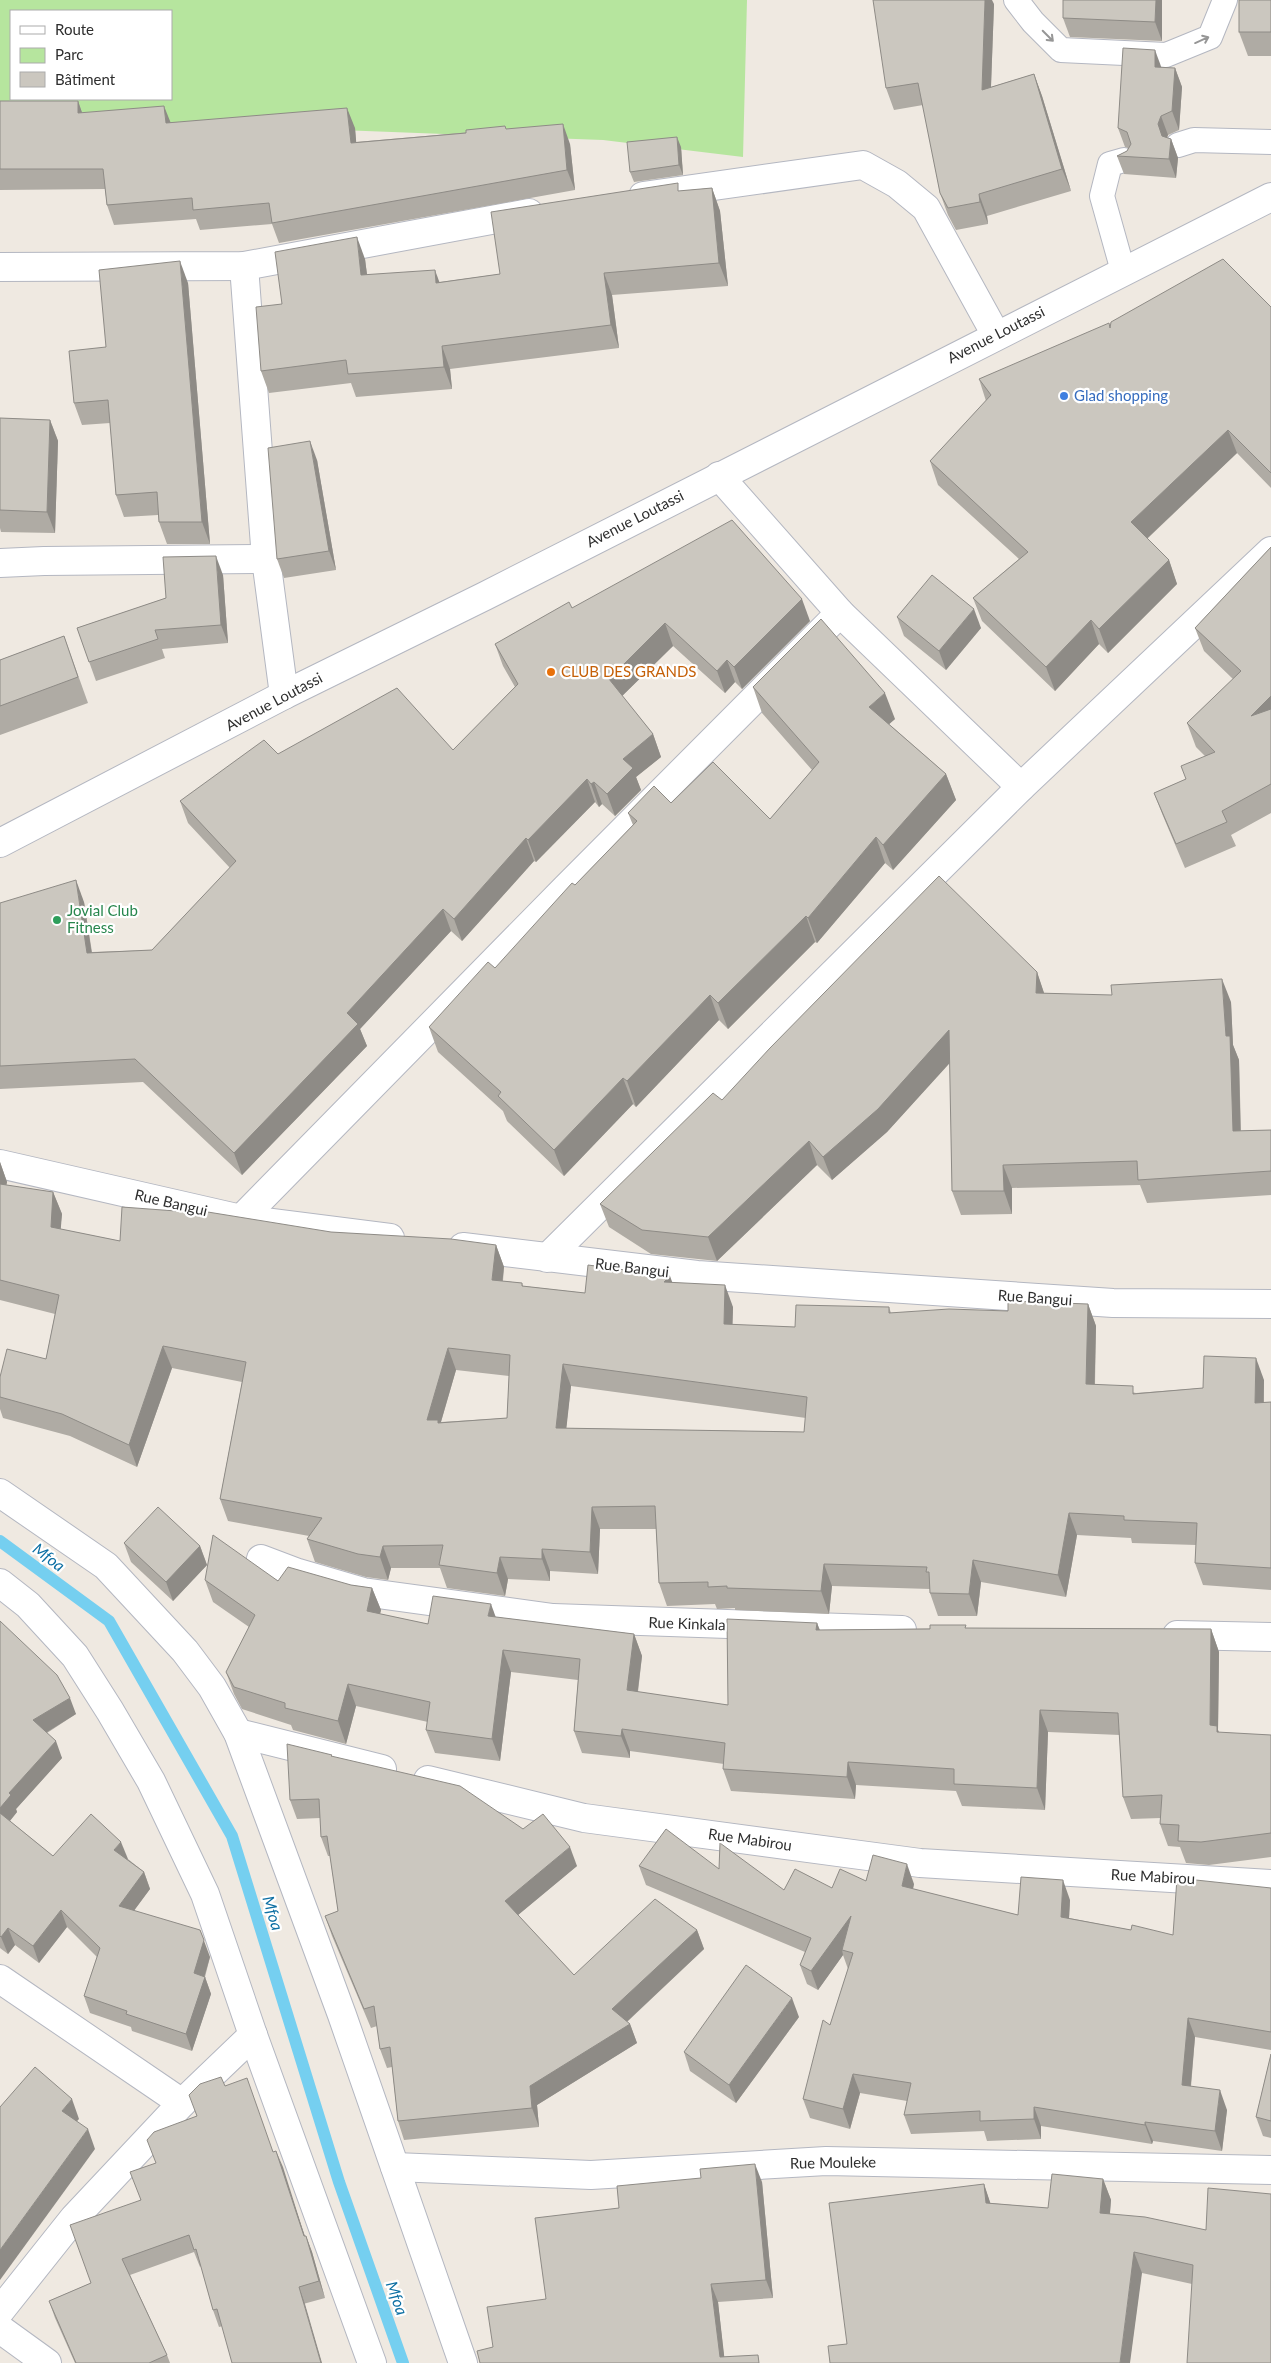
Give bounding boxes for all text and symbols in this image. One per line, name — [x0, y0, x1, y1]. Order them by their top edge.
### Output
legend — [10, 10, 172, 100]
text: Route — [55, 20, 94, 38]
one-way arrow — [1042, 30, 1054, 43]
one-way arrow — [1194, 35, 1209, 45]
text: Parc — [55, 45, 84, 63]
text: Bâtiment — [55, 70, 116, 88]
street label: Avenue Loutassi — [944, 302, 1047, 366]
place label: Glad shopping — [1074, 386, 1168, 404]
marker: Glad shopping — [1058, 390, 1070, 402]
street label: Avenue Loutassi — [583, 486, 686, 550]
place label: CLUB DES GRANDS — [561, 662, 696, 680]
marker: CLUB DES GRANDS — [545, 666, 557, 678]
street label: Avenue Loutassi — [222, 668, 325, 734]
place label: Jovial Club Fitness — [67, 901, 138, 936]
marker: Jovial Club Fitness — [51, 914, 63, 926]
street label: Rue Bangui — [133, 1185, 209, 1219]
street label: Rue Bangui — [594, 1254, 670, 1280]
street label: Rue Bangui — [997, 1285, 1073, 1309]
water label: Mfoa — [30, 1539, 69, 1575]
street label: Rue Kinkala — [648, 1613, 726, 1633]
street label: Rue Mabirou — [707, 1824, 793, 1854]
street label: Rue Mabirou — [1110, 1865, 1196, 1887]
water label: Mfoa — [259, 1893, 288, 1932]
street label: Rue Mouleke — [790, 2152, 876, 2172]
water label: Mfoa — [383, 2278, 412, 2317]

